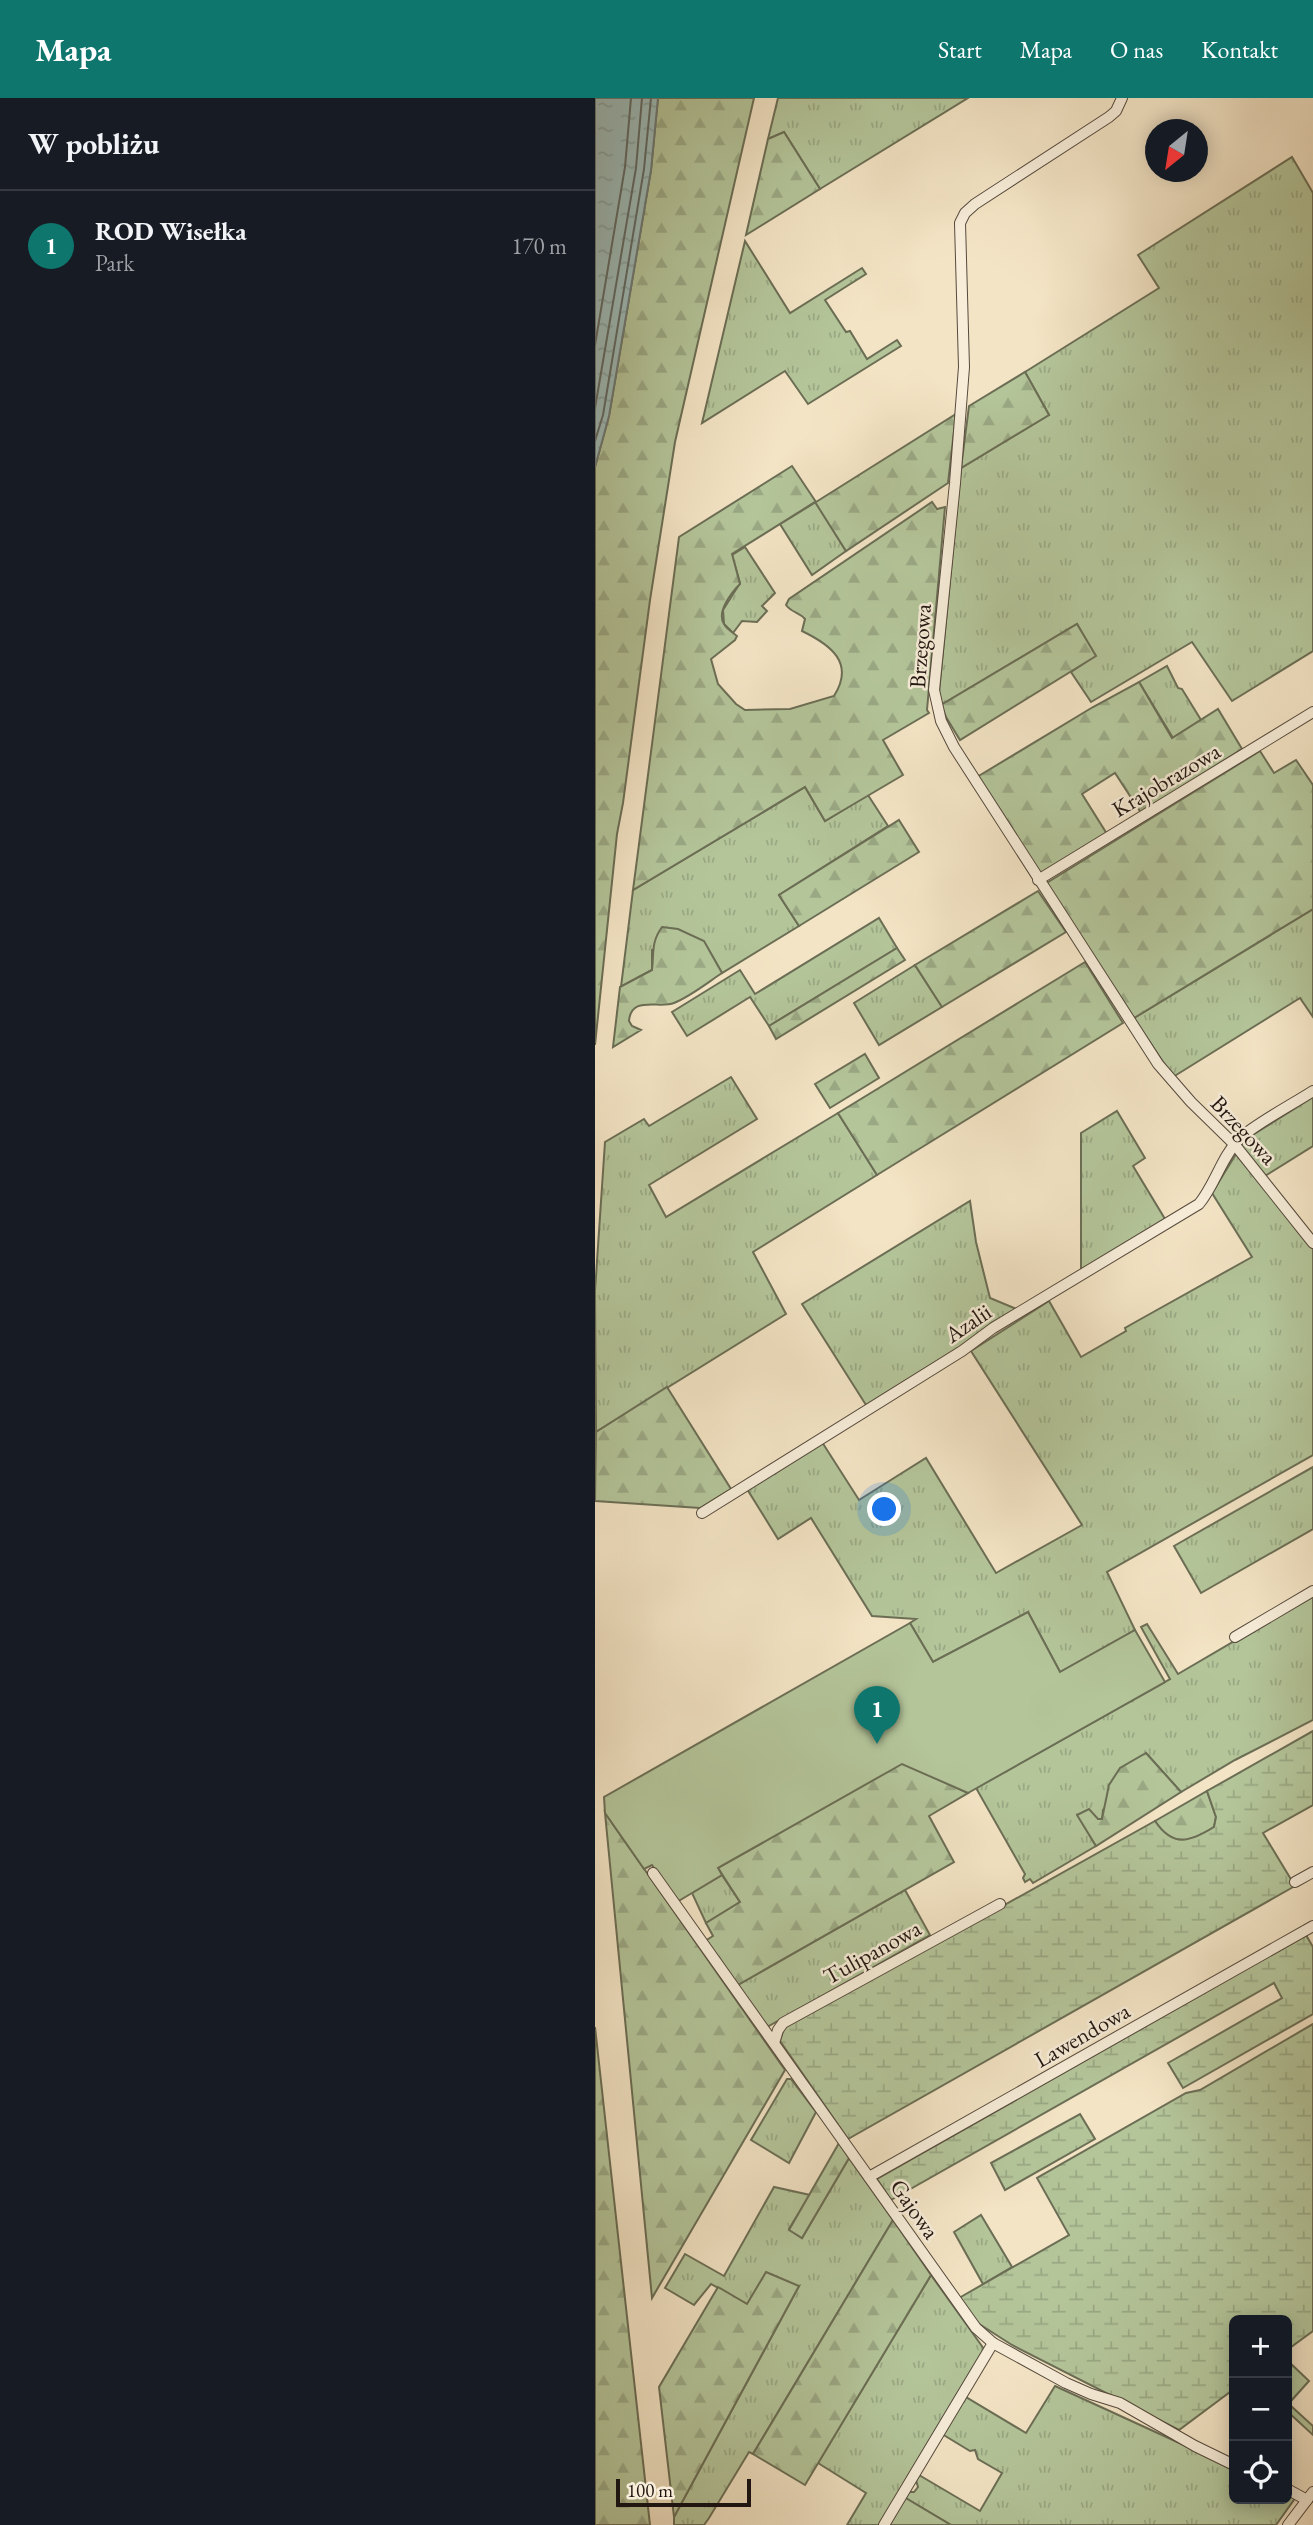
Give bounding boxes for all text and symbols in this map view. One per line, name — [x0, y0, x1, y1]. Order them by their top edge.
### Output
text: Mapa — [35, 28, 112, 71]
text: Start — [938, 34, 982, 65]
text: Mapa — [1020, 34, 1072, 65]
text: O nas — [1110, 34, 1163, 65]
text: Kontakt — [1201, 34, 1278, 65]
north arrow — [1145, 119, 1208, 182]
text: W pobliżu — [28, 124, 159, 163]
text: ROD Wisełka — [95, 214, 247, 248]
text: 1 — [45, 231, 57, 261]
text: 170 m — [511, 231, 567, 261]
text: Park — [95, 248, 134, 278]
street label: Brzegowa — [902, 602, 938, 689]
street label: Krajobrazowa — [1106, 735, 1226, 824]
street label: Brzegowa — [1204, 1089, 1284, 1172]
street label: Azalii — [938, 1296, 997, 1350]
your location — [867, 1492, 901, 1526]
pin: 1 — [854, 1686, 900, 1744]
street label: Tulipanowa — [818, 1913, 927, 1991]
street label: Lawendowa — [1029, 1995, 1136, 2074]
street label: Gajowa — [884, 2173, 947, 2246]
map controls — [1229, 2315, 1292, 2504]
button: + — [1229, 2315, 1292, 2378]
button: − — [1229, 2378, 1292, 2441]
button: locate — [1229, 2441, 1292, 2504]
scale bar — [616, 2476, 751, 2508]
text: 100 m — [627, 2478, 673, 2503]

